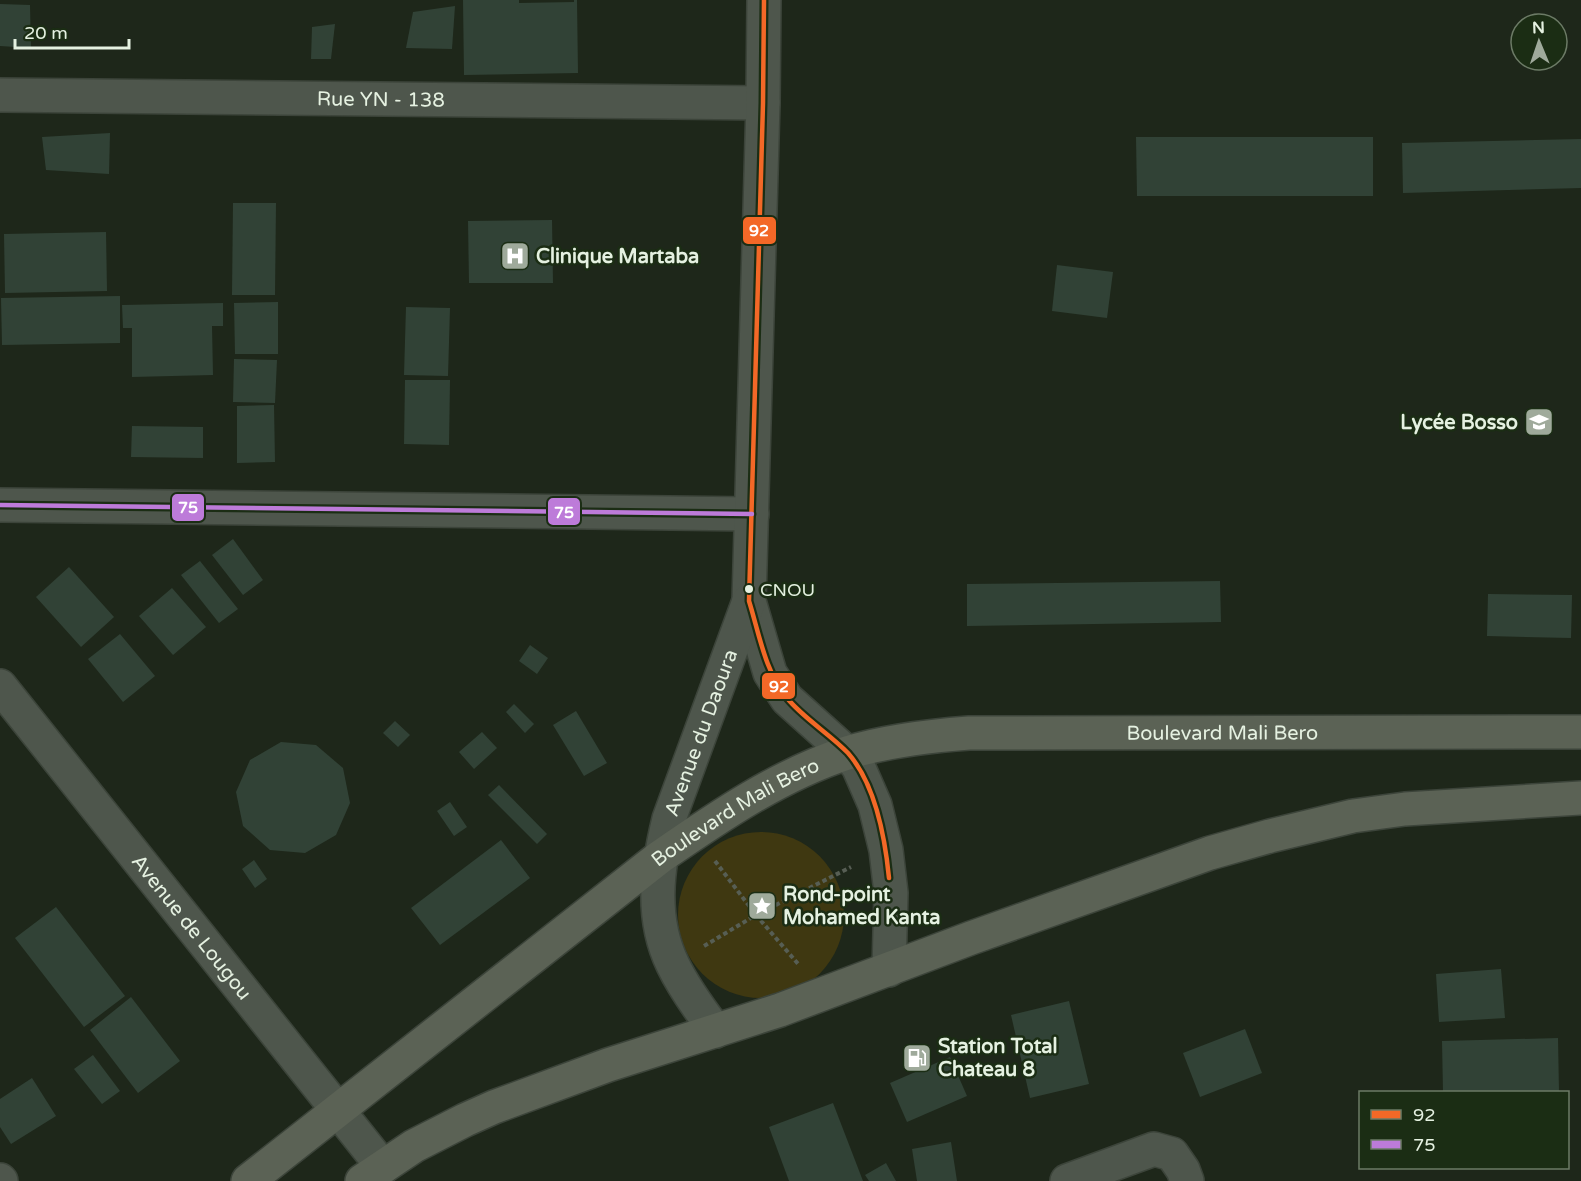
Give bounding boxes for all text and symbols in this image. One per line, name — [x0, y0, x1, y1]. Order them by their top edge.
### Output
scale bar — [15, 12, 129, 50]
north arrow — [1509, 12, 1569, 72]
text: N — [1532, 18, 1545, 38]
text: 20 m — [24, 22, 68, 44]
street label: Rue YN - 138 — [317, 87, 445, 113]
line badge: 92 — [742, 216, 777, 245]
text: 92 — [749, 221, 769, 241]
hospital icon: Clinique Martaba — [499, 240, 531, 272]
place label: Clinique Martaba — [536, 245, 699, 269]
school or university icon: Lycée Bosso — [1523, 406, 1555, 438]
place label: Lycée Bosso — [1400, 411, 1518, 435]
line badge: 75 — [171, 493, 205, 522]
line badge: 75 — [547, 497, 581, 526]
text: 75 — [178, 498, 198, 518]
text: 75 — [554, 503, 574, 523]
place label: CNOU — [760, 579, 815, 601]
marker: CNOU — [743, 583, 755, 595]
street label: Avenue du Daoura — [660, 646, 743, 820]
line badge: 92 — [761, 672, 796, 700]
text: 92 — [769, 677, 789, 697]
street label: Boulevard Mali Bero — [1126, 721, 1318, 746]
street label: Boulevard Mali Bero — [647, 754, 823, 872]
street label: Avenue de Lougou — [126, 850, 256, 1005]
place label: Rond-point Mohamed Kanta — [783, 883, 941, 930]
place icon: Rond-point Mohamed Kanta — [746, 890, 778, 922]
place label: Station Total Chateau 8 — [938, 1035, 1058, 1082]
fuel station icon: Station Total Chateau 8 — [901, 1042, 933, 1074]
legend — [1359, 1091, 1569, 1169]
text: 92 — [1413, 1104, 1436, 1126]
text: 75 — [1413, 1134, 1436, 1156]

